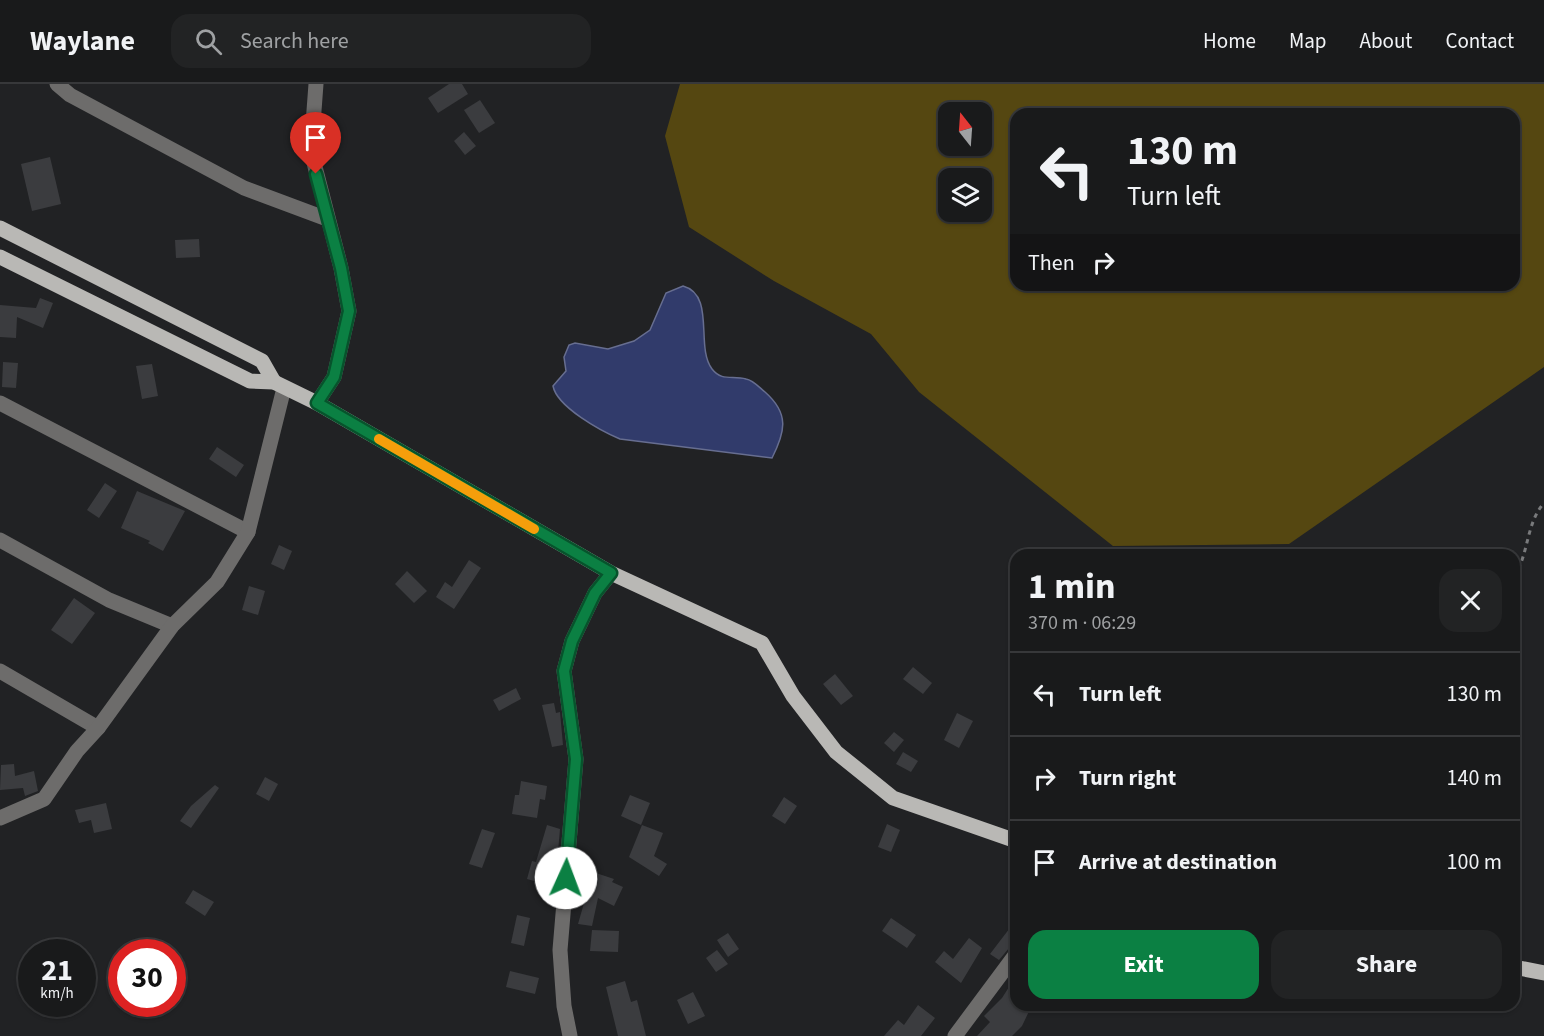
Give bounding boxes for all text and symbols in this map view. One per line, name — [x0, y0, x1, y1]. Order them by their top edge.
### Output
search box — [171, 14, 591, 68]
text: Waylane — [30, 21, 135, 61]
icon: search — [192, 25, 225, 58]
text: Search here — [240, 25, 349, 57]
text: Home — [1203, 26, 1256, 56]
text: Map — [1289, 26, 1327, 56]
text: About — [1360, 26, 1412, 56]
text: Contact — [1445, 26, 1514, 56]
north arrow — [938, 102, 992, 156]
map controls — [938, 102, 992, 222]
pin — [290, 112, 341, 174]
icon: arrive — [299, 121, 332, 154]
text: 130 m — [1127, 121, 1238, 181]
icon: left — [1028, 132, 1106, 210]
button: layers — [938, 168, 992, 222]
text: Turn left — [1127, 177, 1221, 216]
icon: right — [1087, 246, 1120, 279]
text: Then — [1028, 247, 1075, 279]
text: 1 min — [1028, 561, 1116, 612]
button: close — [1439, 569, 1502, 632]
text: 370 m · 06:29 — [1028, 609, 1136, 637]
icon: left — [1028, 678, 1061, 711]
text: Turn left — [1079, 678, 1161, 710]
text: 130 m — [1447, 678, 1502, 710]
icon: right — [1028, 762, 1061, 795]
text: Turn right — [1079, 762, 1176, 794]
text: 140 m — [1447, 762, 1502, 794]
position arrow — [534, 846, 598, 910]
icon: arrive — [1028, 846, 1061, 879]
text: Arrive at destination — [1079, 846, 1277, 878]
text: 100 m — [1447, 846, 1502, 878]
button: Exit — [1028, 930, 1259, 999]
button: Share — [1271, 930, 1502, 999]
speed limit sign: 30 — [108, 939, 186, 1017]
text: 21 — [41, 949, 73, 992]
text: km/h — [40, 983, 74, 1004]

